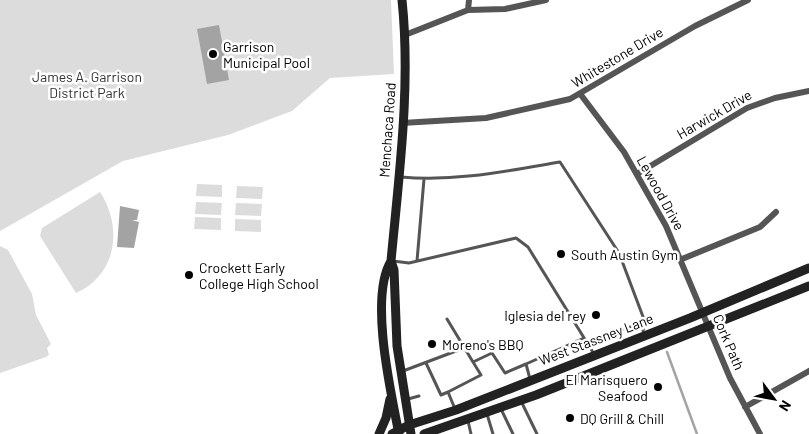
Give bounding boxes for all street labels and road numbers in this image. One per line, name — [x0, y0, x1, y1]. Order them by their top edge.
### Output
street label: Whitestone Drive — [568, 23, 666, 91]
street label: Menchaca Road — [375, 82, 399, 178]
street label: Harwick Drive — [673, 86, 755, 142]
street label: Lewood Drive — [634, 153, 688, 233]
street label: West Stassney Lane — [536, 309, 656, 369]
street label: Cork Path — [710, 312, 748, 372]

